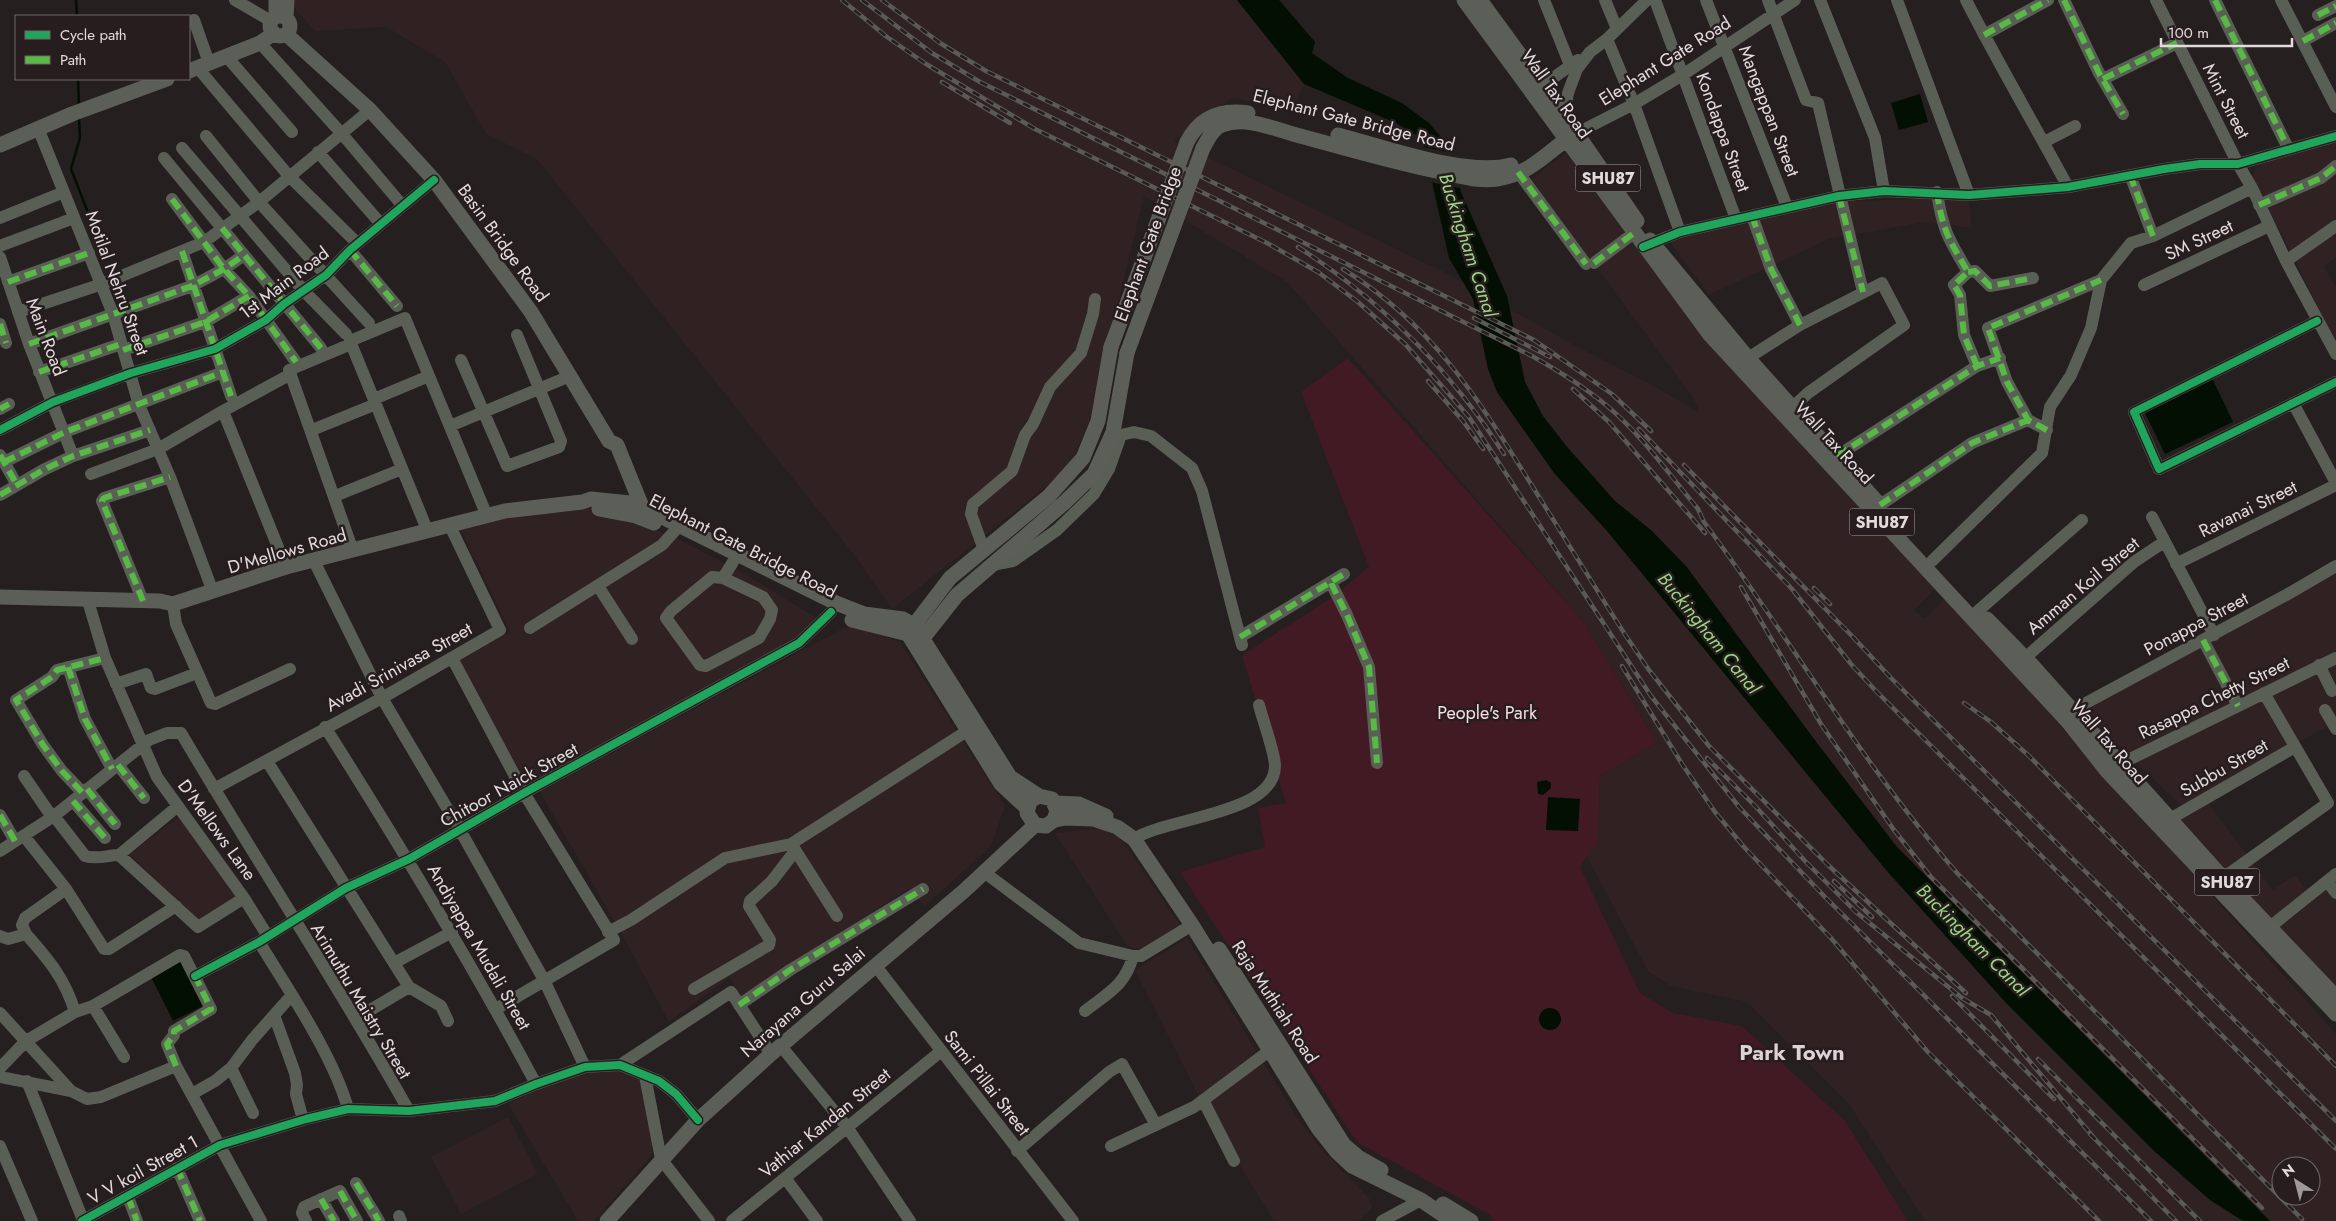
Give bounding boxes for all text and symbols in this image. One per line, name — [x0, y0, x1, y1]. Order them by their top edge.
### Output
street label: Elephant Gate Road — [1594, 10, 1736, 112]
legend — [15, 15, 190, 80]
scale bar — [2161, 15, 2292, 47]
text: 100 m — [2168, 22, 2209, 44]
text: Cycle path — [60, 24, 127, 46]
street label: Mangappan Street — [1732, 42, 1806, 181]
street label: Wall Tax Road — [1515, 44, 1597, 144]
text: Path — [60, 49, 86, 71]
street label: Mint Street — [2196, 59, 2256, 144]
street label: Kondappa Street — [1689, 69, 1757, 196]
street label: Elephant Gate Bridge Road — [1250, 82, 1458, 158]
street label: Elephant Gate Bridge — [1108, 163, 1188, 325]
road number: SHU87 — [1576, 164, 1640, 192]
water label: Buckingham Canal — [1432, 170, 1504, 321]
street label: Basin Bridge Road — [451, 179, 555, 307]
street label: Motilal Nehru Street — [79, 207, 156, 360]
street label: SM Street — [2161, 213, 2238, 267]
street label: 1st Main Road — [234, 241, 334, 325]
street label: Main Road — [19, 294, 73, 380]
street label: Wall Tax Road — [1789, 396, 1879, 490]
street label: Ravanai Street — [2194, 474, 2302, 544]
street label: Elephant Gate Bridge Road — [645, 487, 841, 605]
road number: SHU87 — [1850, 508, 1914, 536]
street label: D'Mellows Road — [224, 522, 350, 580]
street label: Amman Koil Street — [2021, 531, 2146, 641]
water label: Buckingham Canal — [1651, 566, 1767, 700]
street label: Ponappa Street — [2139, 585, 2253, 662]
street label: Avadi Srinivasa Street — [321, 616, 477, 718]
street label: Rasappa Chetty Street — [2134, 650, 2295, 746]
street label: Wall Tax Road — [2065, 694, 2153, 790]
park label: People's Park — [1437, 700, 1537, 726]
street label: Subbu Street — [2175, 732, 2273, 804]
street label: Chitoor Naick Street — [435, 736, 583, 834]
street label: D'Mellows Lane — [171, 774, 263, 886]
street label: Andiyappa Mudali Street — [421, 859, 537, 1035]
road number: SHU87 — [2194, 869, 2260, 896]
water label: Buckingham Canal — [1911, 878, 2036, 1003]
street label: Arimuthu Maistry Street — [304, 918, 418, 1084]
street label: Raja Muthiah Road — [1225, 935, 1325, 1069]
street label: Narayana Guru Salai — [735, 940, 871, 1064]
street label: Sami Pillai Street — [938, 1025, 1037, 1142]
district label: Park Town — [1739, 1036, 1845, 1068]
street label: Vathiar Kandan Street — [754, 1061, 897, 1184]
street label: V V koil Street 1 — [83, 1129, 203, 1211]
north arrow — [2271, 1156, 2321, 1206]
text: N — [2278, 1159, 2299, 1182]

